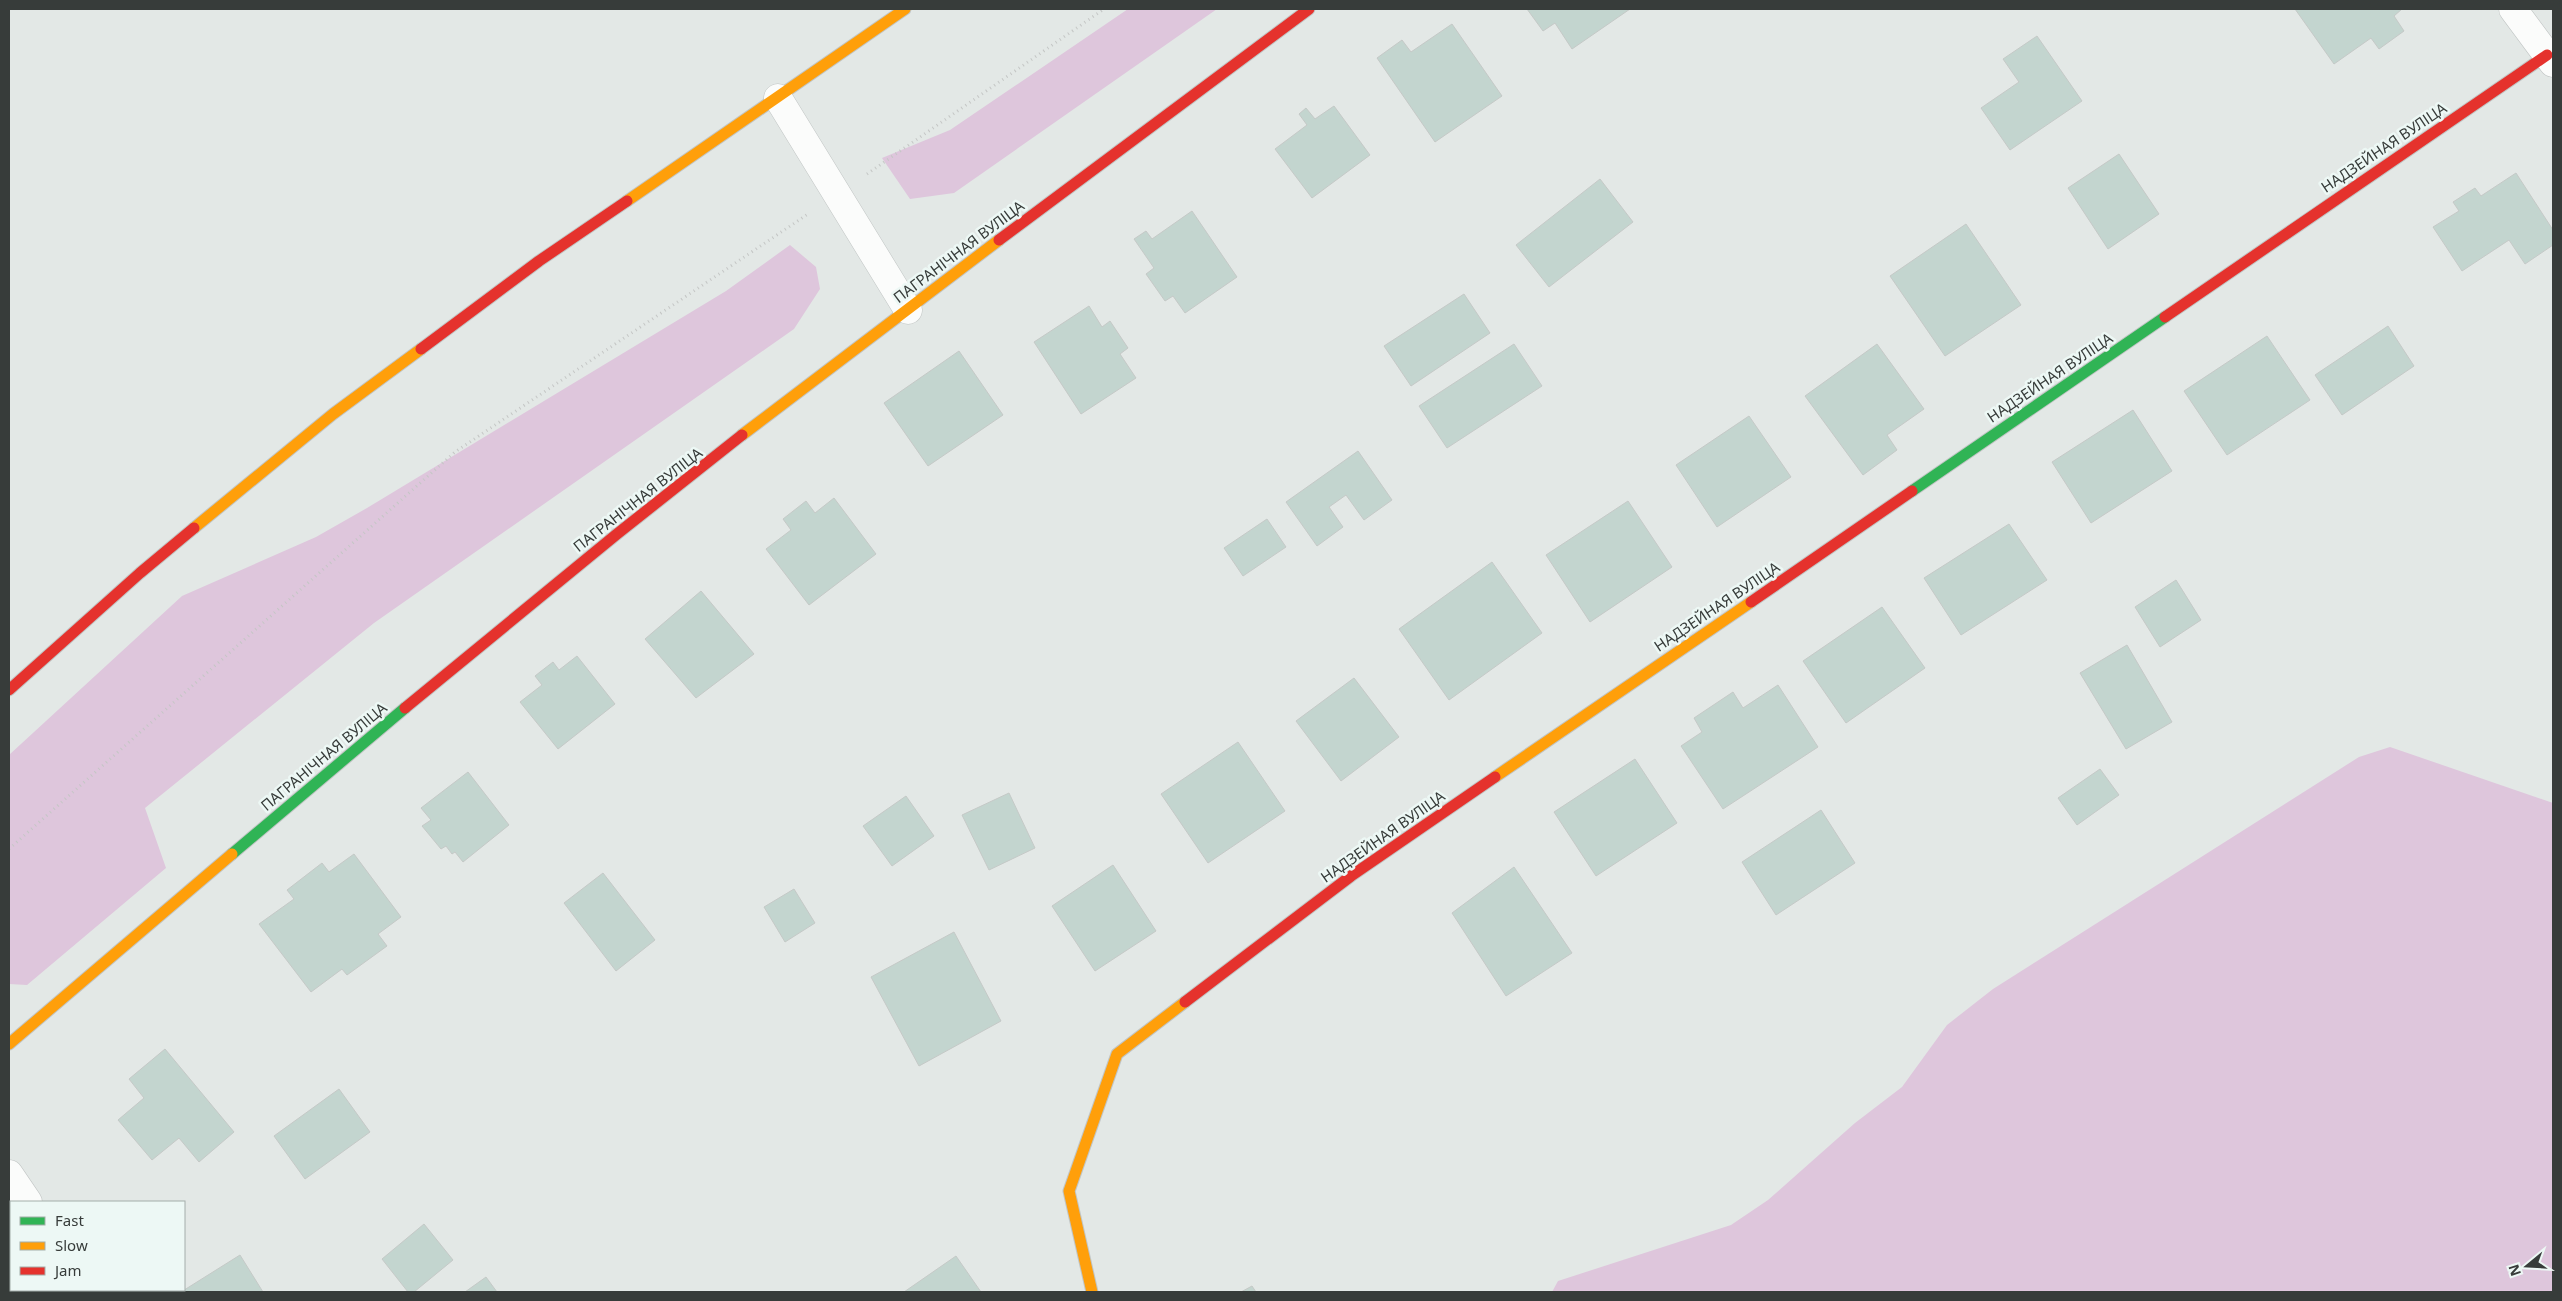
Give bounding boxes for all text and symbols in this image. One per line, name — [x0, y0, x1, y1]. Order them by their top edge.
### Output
street label: НАДЗЕЙНАЯ ВУЛІЦА — [2317, 97, 2450, 197]
street label: ПАГРАНІЧНАЯ ВУЛІЦА — [889, 195, 1028, 307]
street label: НАДЗЕЙНАЯ ВУЛІЦА — [1983, 327, 2116, 427]
street label: ПАГРАНІЧНАЯ ВУЛІЦА — [569, 442, 706, 556]
street label: НАДЗЕЙНАЯ ВУЛІЦА — [1650, 556, 1783, 656]
street label: ПАГРАНІЧНАЯ ВУЛІЦА — [256, 697, 391, 815]
street label: НАДЗЕЙНАЯ ВУЛІЦА — [1316, 786, 1449, 887]
legend — [10, 1201, 185, 1291]
text: Fast — [55, 1210, 84, 1230]
text: Slow — [55, 1235, 88, 1255]
north arrow — [2502, 1241, 2552, 1291]
text: Jam — [53, 1260, 82, 1280]
text: N — [2503, 1262, 2525, 1279]

